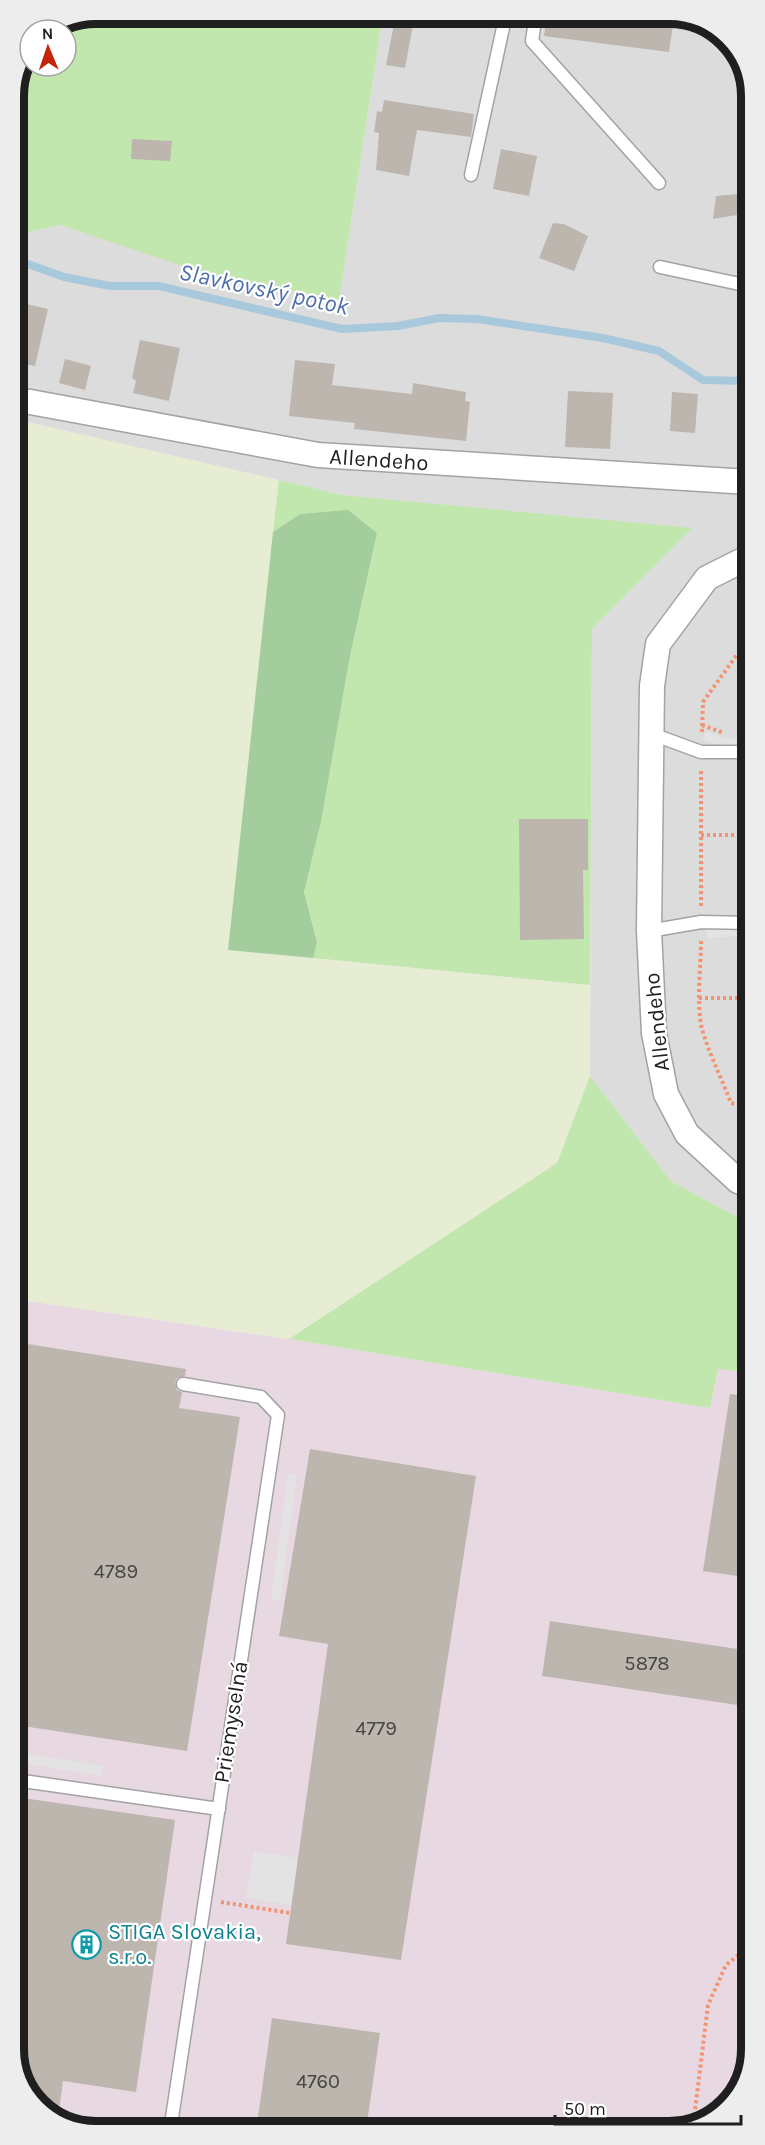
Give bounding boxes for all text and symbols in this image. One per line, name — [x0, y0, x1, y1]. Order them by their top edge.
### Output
north arrow — [18, 18, 78, 78]
text: N — [41, 24, 54, 43]
water label: Slavkovský potok — [177, 257, 352, 321]
street label: Allendeho — [329, 444, 429, 476]
street label: Allendeho — [639, 971, 675, 1073]
house number: 4789 — [94, 1560, 138, 1583]
house number: 5878 — [624, 1652, 670, 1675]
street label: Priemyselná — [209, 1659, 253, 1785]
house number: 4779 — [355, 1717, 397, 1740]
place label: STIGA Slovakia, s.r.o. — [108, 1919, 261, 1970]
building icon: STIGA Slovakia, s.r.o. — [71, 1929, 103, 1961]
house number: 4760 — [296, 2070, 340, 2093]
scale bar — [555, 2088, 741, 2126]
text: 50 m — [564, 2098, 606, 2120]

